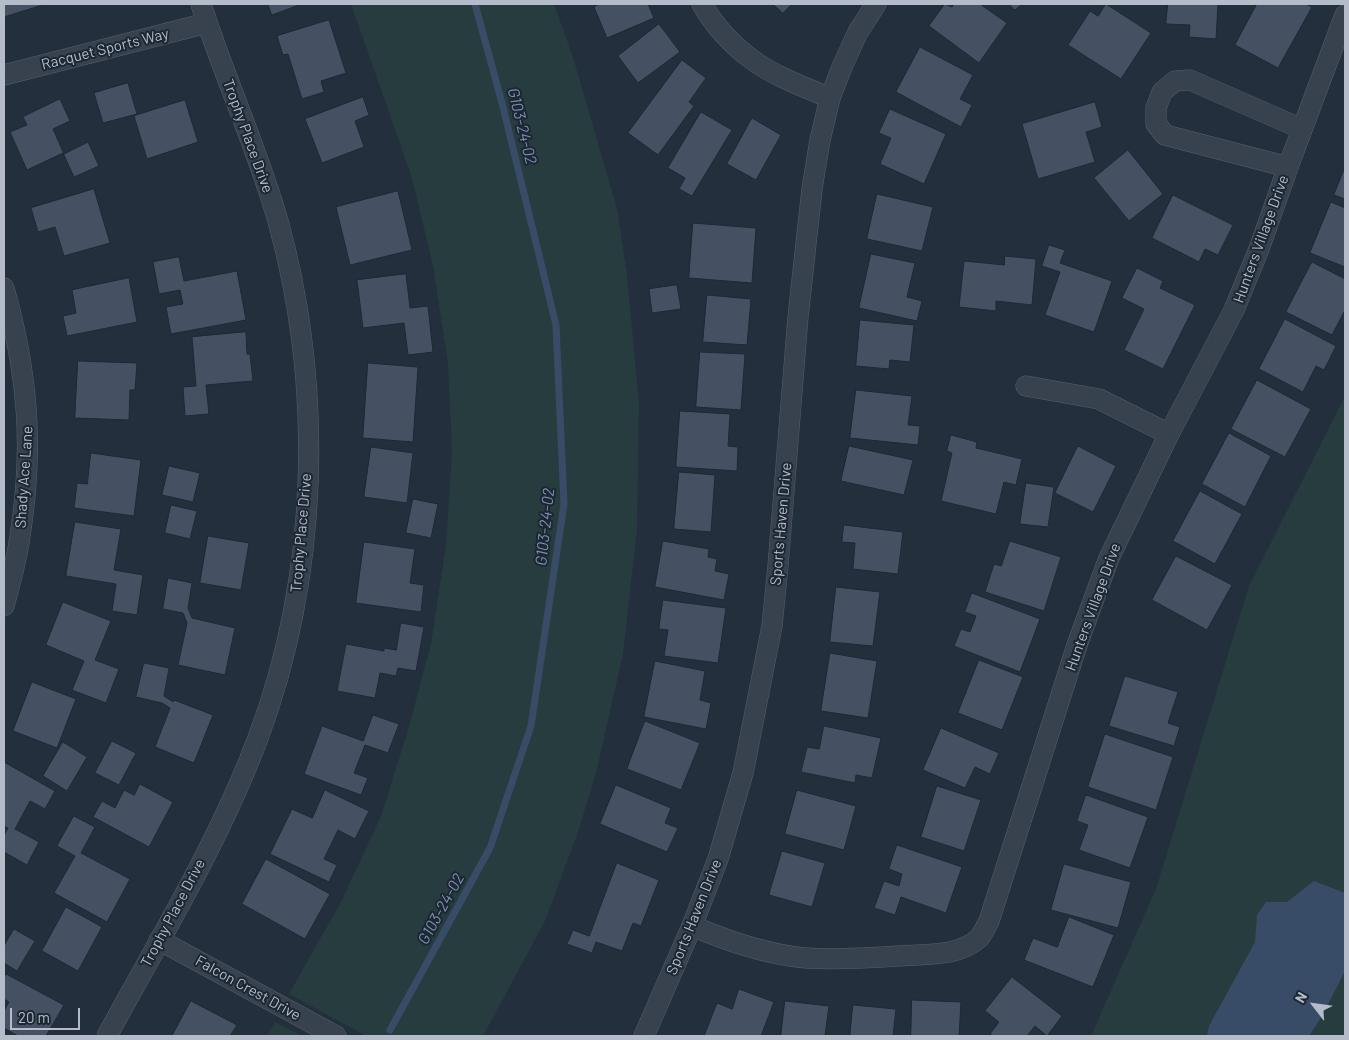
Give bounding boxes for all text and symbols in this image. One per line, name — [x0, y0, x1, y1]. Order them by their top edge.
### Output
street label: Racquet Sports Way — [39, 24, 171, 74]
street label: Trophy Place Drive — [219, 77, 277, 195]
water label: G103-24-02 — [503, 86, 541, 166]
street label: Hunters Village Drive — [1230, 173, 1292, 305]
street label: Shady Ace Lane — [11, 425, 37, 529]
street label: Sports Haven Drive — [767, 462, 795, 586]
street label: Trophy Place Drive — [287, 473, 315, 593]
water label: G103-24-02 — [531, 487, 559, 567]
street label: Hunters Village Drive — [1062, 541, 1124, 673]
street label: Trophy Place Drive — [137, 856, 209, 970]
street label: Sports Haven Drive — [663, 857, 725, 977]
water label: G103-24-02 — [414, 870, 468, 948]
street label: Falcon Crest Drive — [192, 952, 304, 1024]
north arrow — [1289, 980, 1339, 1030]
text: N — [1291, 989, 1310, 1006]
scale bar — [12, 998, 82, 1030]
text: 20 m — [18, 1008, 50, 1026]

